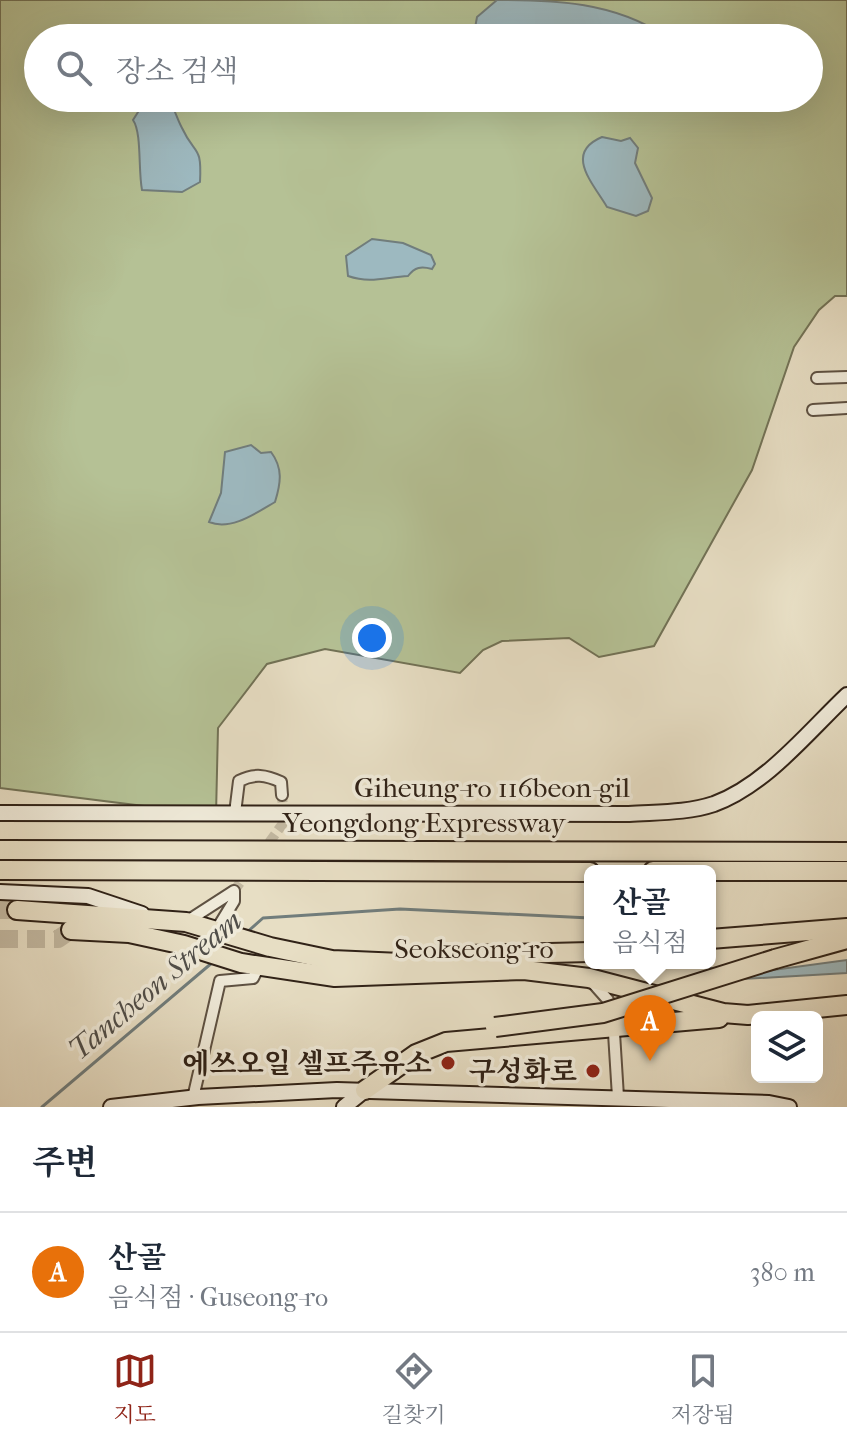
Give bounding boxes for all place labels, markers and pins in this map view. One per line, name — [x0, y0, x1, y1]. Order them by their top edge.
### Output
pin: A — [624, 995, 676, 1061]
place label: 에쓰오일 셀프주유소 — [183, 1047, 432, 1080]
marker: 에쓰오일 셀프주유소 — [439, 1054, 457, 1072]
place label: 구성화로 — [469, 1055, 577, 1088]
marker: 구성화로 — [584, 1062, 602, 1080]

